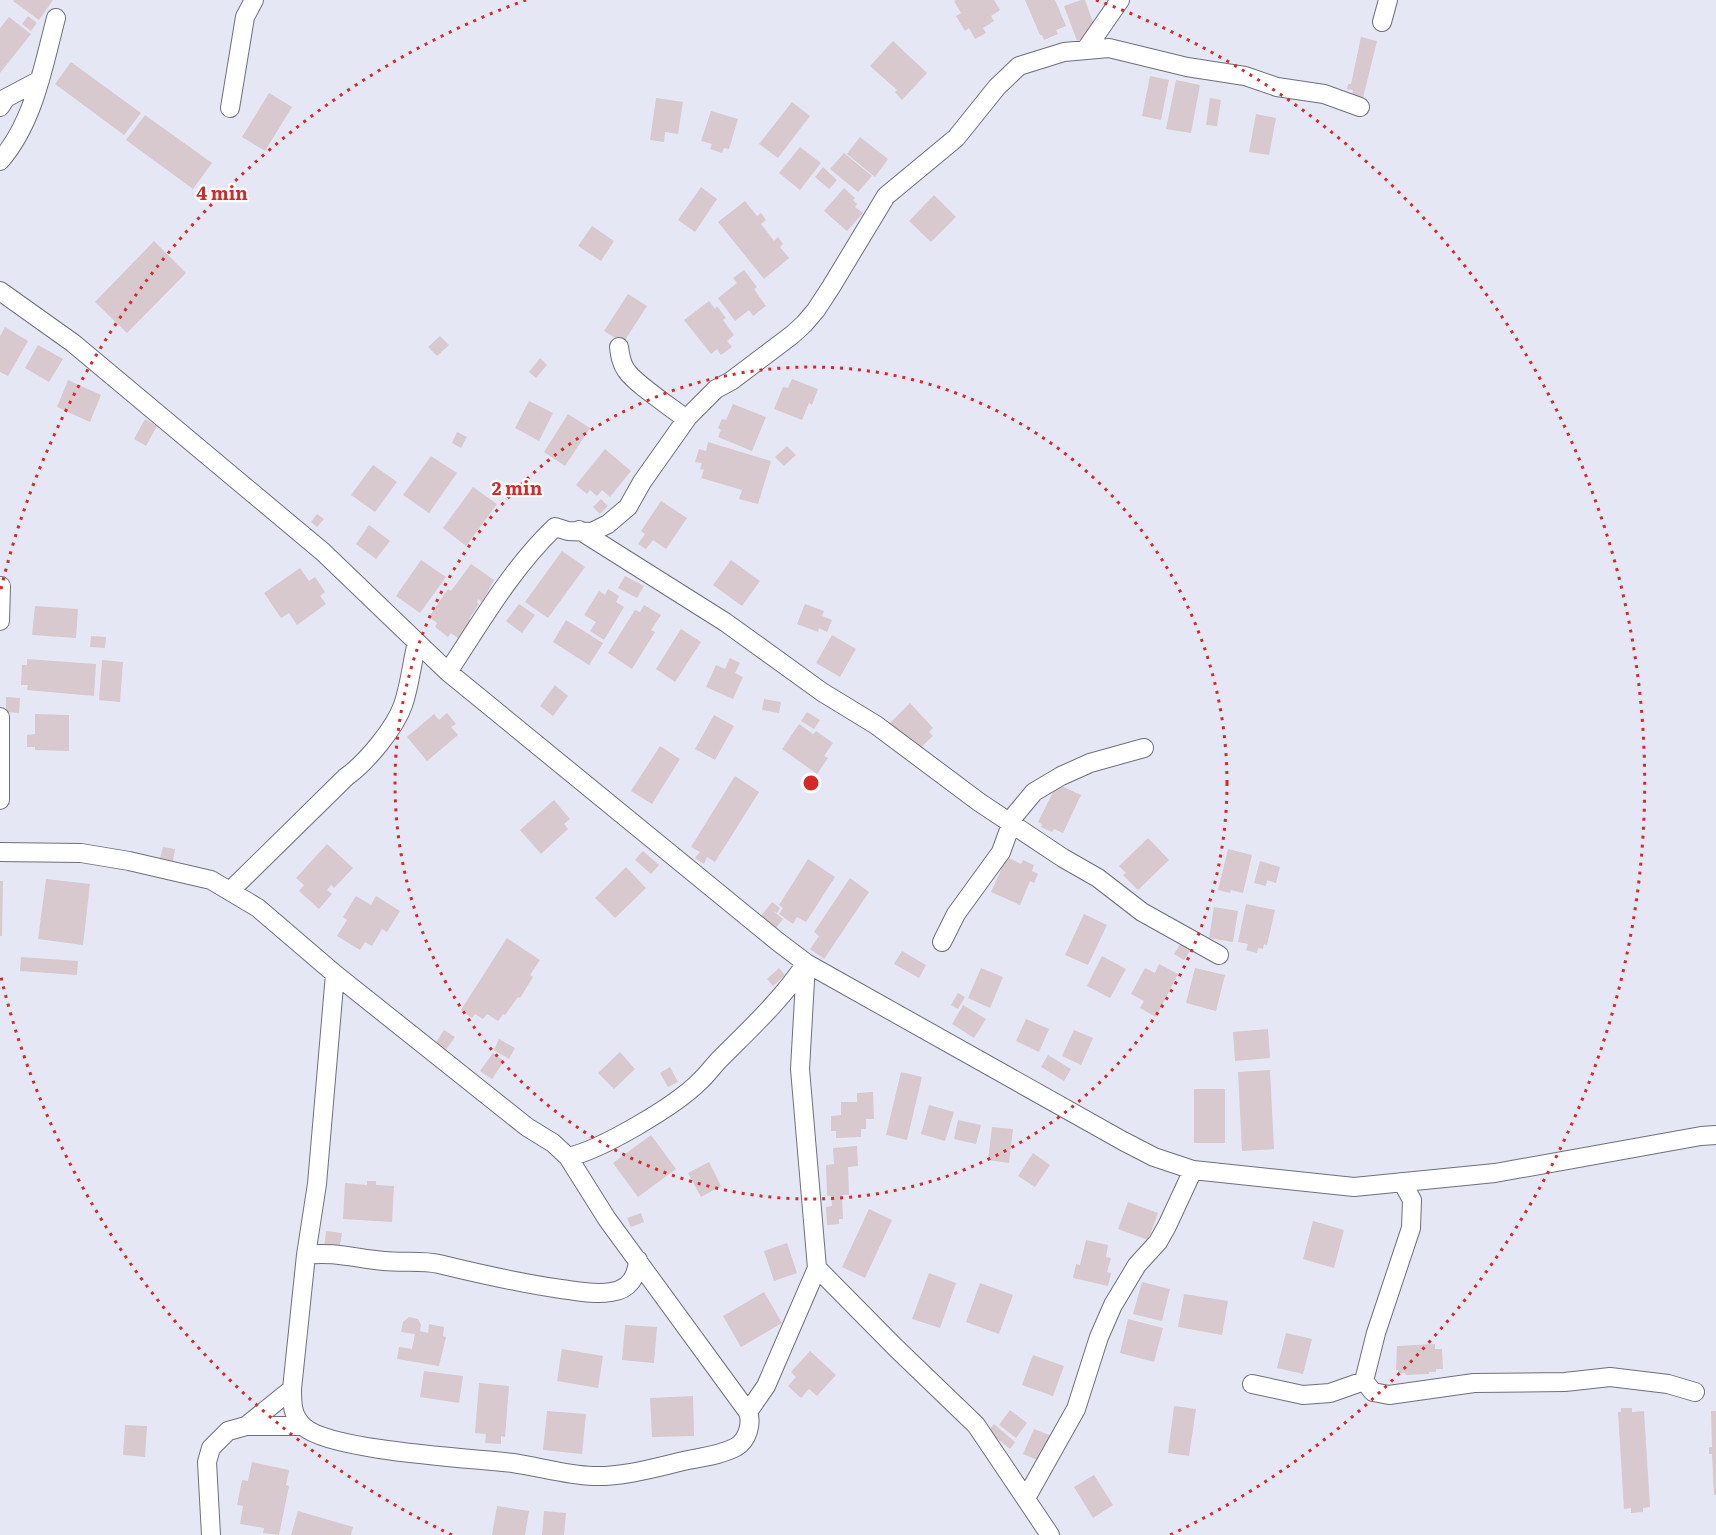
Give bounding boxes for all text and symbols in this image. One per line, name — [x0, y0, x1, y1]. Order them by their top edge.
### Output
text: 4 min — [196, 179, 248, 206]
text: 2 min — [492, 474, 543, 501]
centre of rings — [801, 773, 821, 793]

